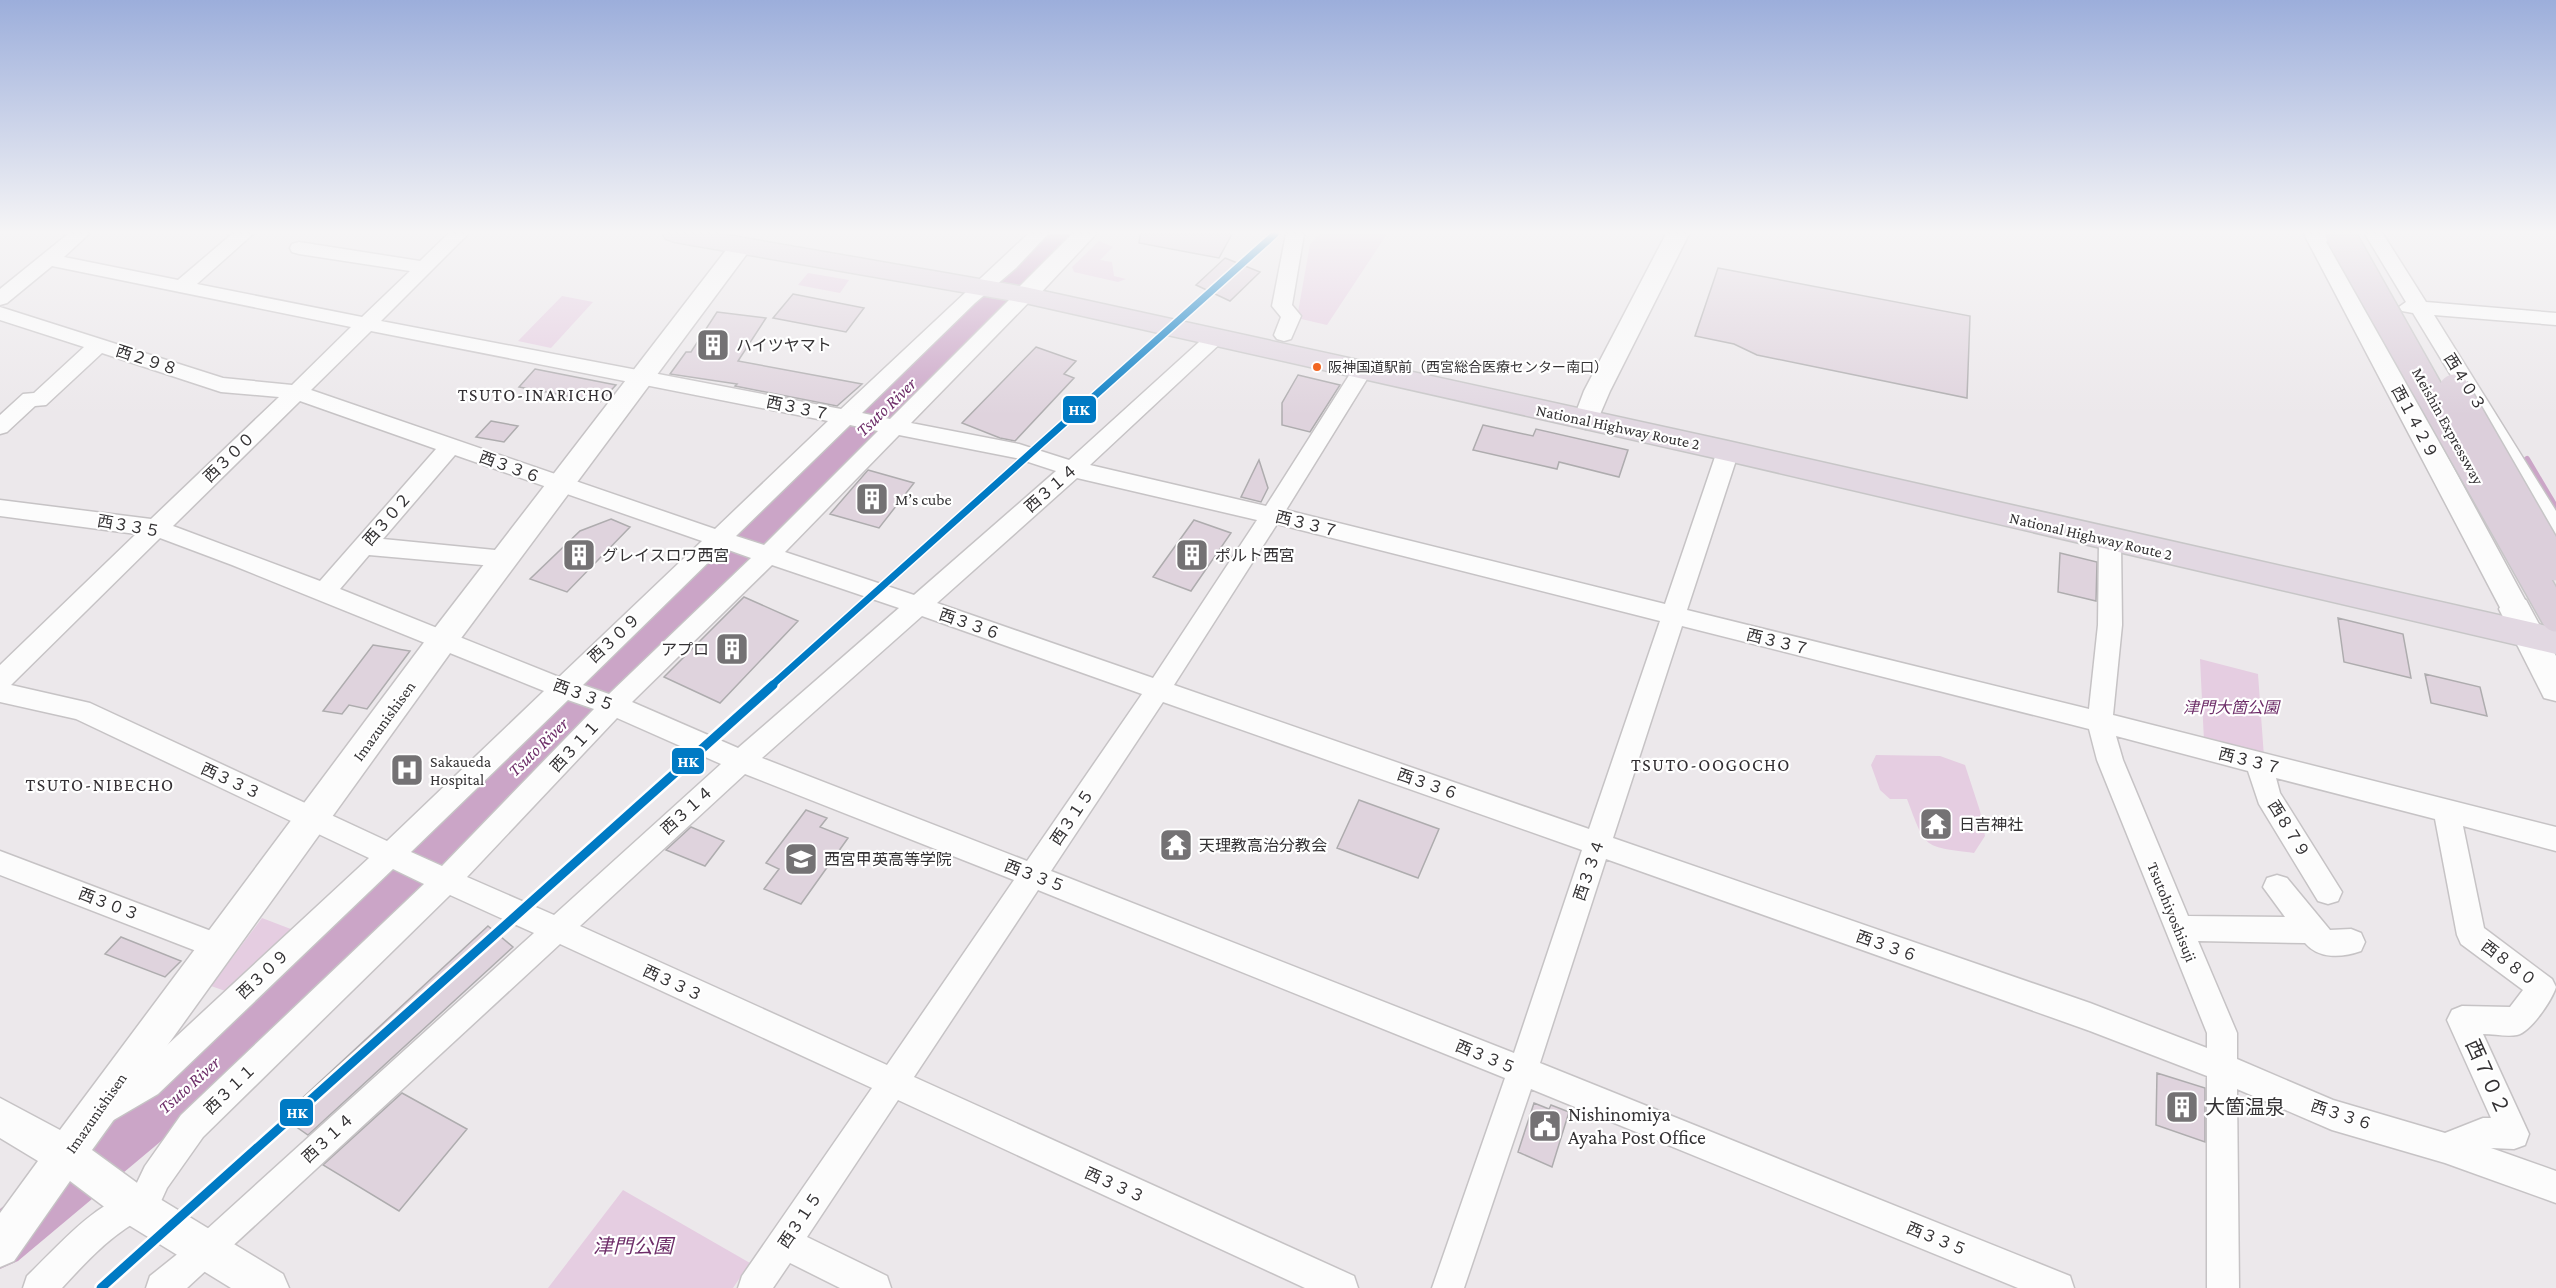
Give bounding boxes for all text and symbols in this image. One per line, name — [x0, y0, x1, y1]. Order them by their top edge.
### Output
building icon: ハイツヤマト — [695, 327, 731, 363]
place label: ハイツヤマト — [736, 337, 832, 354]
street label: 西２９８ — [114, 342, 180, 378]
street label: 西４０３ — [2441, 350, 2489, 414]
place label: 阪神国道駅前（西宮総合医療センター南口） — [1328, 359, 1608, 375]
marker: 阪神国道駅前（西宮総合医療センター南口） — [1311, 361, 1323, 373]
street label: Meishin Expressway — [2408, 365, 2487, 488]
water label: Tsuto River — [852, 373, 921, 440]
street label: 西１４２９ — [2389, 383, 2441, 461]
district label: TSUTO-INARICHO — [458, 385, 614, 405]
street label: 西３３７ — [765, 393, 831, 423]
line badge: HK — [1062, 395, 1097, 424]
text: HK — [1068, 401, 1090, 418]
street label: National Highway Route 2 — [1534, 401, 1702, 454]
street label: 西３００ — [200, 429, 258, 485]
street label: 西３３６ — [477, 448, 543, 486]
street label: 西３１４ — [1021, 461, 1081, 515]
building icon: M’s cube — [854, 481, 890, 517]
street label: 西３０２ — [360, 489, 414, 549]
place label: M’s cube — [895, 491, 952, 508]
street label: 西３３７ — [1274, 508, 1340, 540]
street label: National Highway Route 2 — [2008, 509, 2175, 564]
street label: 西３３５ — [96, 512, 162, 540]
building icon: グレイスロワ西宮 — [561, 537, 597, 573]
building icon: ポルト西宮 — [1174, 537, 1210, 573]
place label: グレイスロワ西宮 — [602, 547, 730, 564]
place label: ポルト西宮 — [1215, 547, 1295, 564]
street label: 西３３６ — [937, 606, 1003, 642]
street label: 西３０９ — [585, 610, 643, 666]
street label: 西３３７ — [1745, 626, 1811, 658]
building icon: アプロ — [714, 631, 750, 667]
place label: アプロ — [661, 641, 709, 658]
street label: 西３３５ — [551, 676, 617, 714]
street label: Imazunishisen — [349, 678, 419, 764]
park label: 津門大箇公園 — [2183, 699, 2281, 716]
water label: Tsuto River — [504, 713, 573, 780]
street label: 西３１１ — [547, 717, 603, 775]
street label: 西３３７ — [2217, 745, 2283, 777]
line badge: HK — [671, 747, 705, 775]
hospital icon: Sakaueda Hospital — [389, 752, 425, 788]
place label: Sakaueda Hospital — [430, 753, 492, 789]
text: HK — [677, 753, 699, 770]
district label: TSUTO-OOGOCHO — [1631, 755, 1791, 775]
street label: 西３３３ — [198, 760, 264, 802]
street label: 西３３６ — [1395, 766, 1461, 802]
district label: TSUTO-NIBECHO — [25, 775, 175, 795]
street label: 西３１４ — [658, 782, 716, 838]
street label: 西３１５ — [1047, 786, 1097, 848]
street label: 西８７９ — [2265, 797, 2313, 861]
temple icon: 日吉神社 — [1918, 806, 1954, 842]
place label: 日吉神社 — [1959, 816, 2023, 833]
temple icon: 天理教高治分教会 — [1158, 827, 1194, 863]
place label: 天理教高治分教会 — [1199, 837, 1327, 854]
street label: 西３３４ — [1571, 837, 1607, 903]
school or university icon: 西宮甲英高等学院 — [783, 841, 819, 877]
place label: 西宮甲英高等学院 — [824, 851, 952, 868]
street label: 西３３５ — [1002, 857, 1068, 895]
street label: Tsutohiyoshisuji — [2143, 860, 2200, 965]
street label: 西３０３ — [76, 885, 142, 923]
street label: 西３３６ — [1854, 928, 1920, 964]
street label: 西８８０ — [2478, 937, 2540, 989]
street label: 西３０９ — [234, 946, 292, 1002]
street label: 西３３３ — [640, 962, 706, 1004]
street label: 西７０２ — [2462, 1036, 2514, 1118]
street label: 西３３５ — [1453, 1037, 1519, 1077]
water label: Tsuto River — [154, 1052, 224, 1118]
street label: 西３１１ — [201, 1061, 259, 1117]
street label: Imazunishisen — [62, 1069, 130, 1156]
building icon: 大箇温泉 — [2164, 1089, 2200, 1125]
place label: 大箇温泉 — [2205, 1096, 2285, 1118]
street label: 西３３６ — [2309, 1097, 2375, 1133]
line badge: HK — [279, 1098, 314, 1127]
place label: Nishinomiya Ayaha Post Office — [1568, 1103, 1706, 1149]
text: HK — [286, 1104, 308, 1121]
public building icon: Nishinomiya Ayaha Post Office — [1527, 1108, 1563, 1144]
street label: 西３１４ — [299, 1110, 357, 1166]
street label: 西３３３ — [1082, 1164, 1148, 1206]
street label: 西３１５ — [775, 1189, 825, 1251]
street label: 西３３５ — [1904, 1219, 1970, 1259]
park label: 津門公園 — [593, 1235, 676, 1257]

